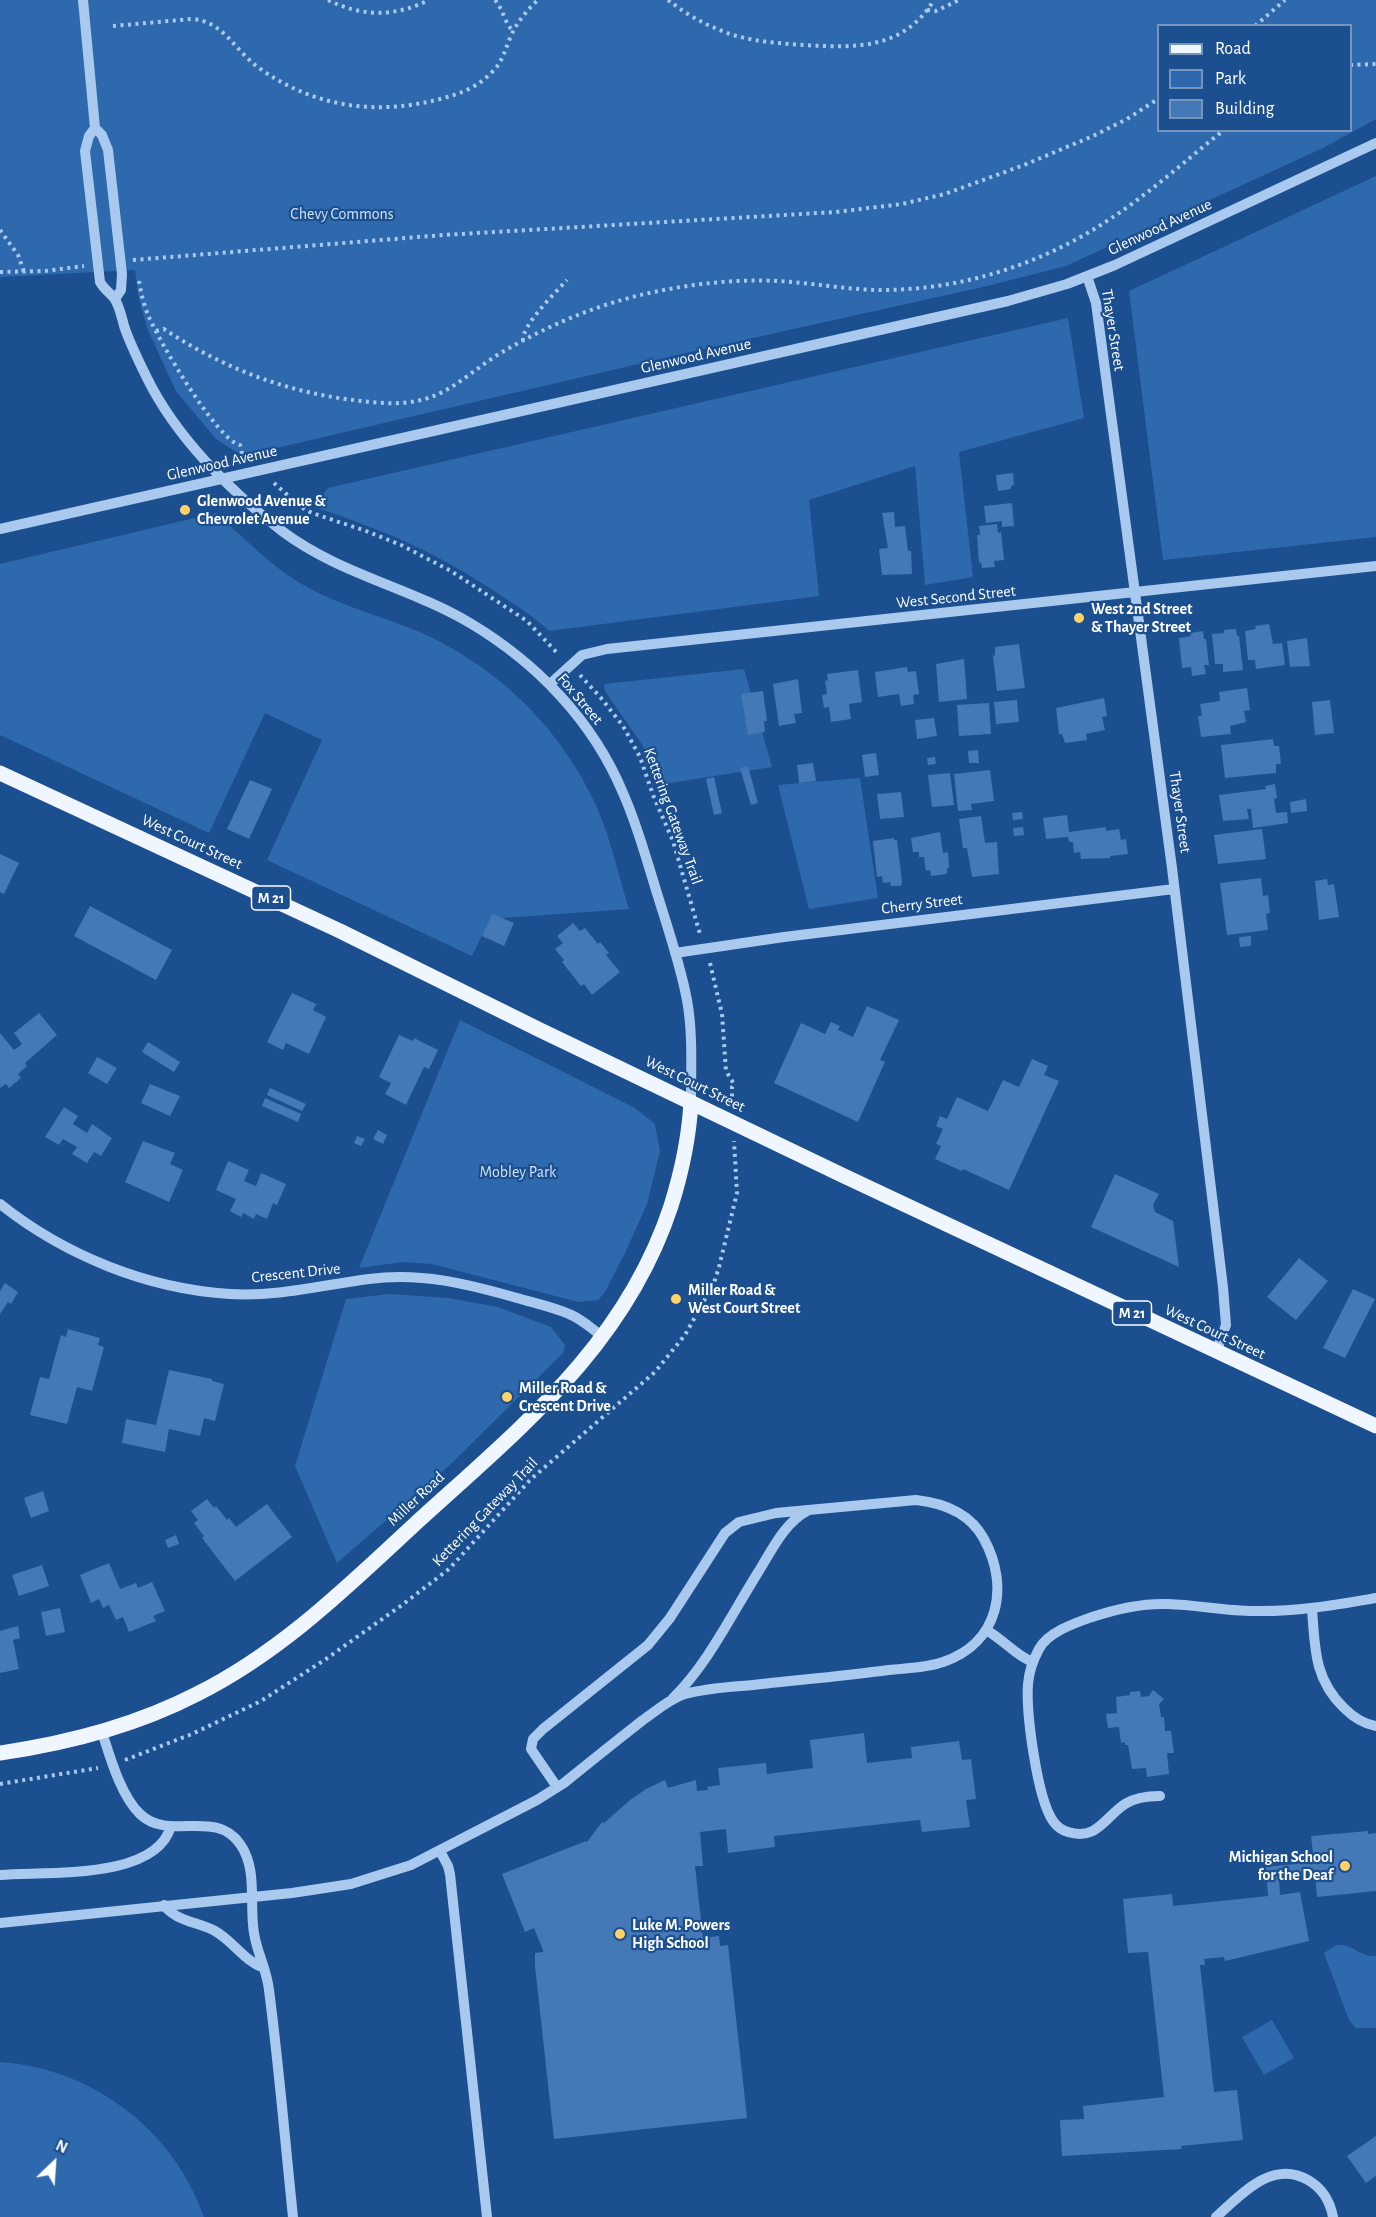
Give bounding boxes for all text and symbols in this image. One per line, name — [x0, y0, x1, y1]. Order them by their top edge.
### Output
legend — [1157, 24, 1352, 132]
text: Road — [1215, 40, 1251, 58]
text: Park — [1215, 70, 1246, 88]
text: Building — [1215, 100, 1274, 118]
street label: Glenwood Avenue — [1105, 195, 1215, 259]
park label: Chevy Commons — [290, 204, 394, 224]
street label: Thayer Street — [1097, 288, 1129, 372]
street label: Glenwood Avenue — [639, 334, 753, 378]
street label: Glenwood Avenue — [165, 441, 279, 485]
place label: Glenwood Avenue & Chevrolet Avenue — [197, 491, 326, 529]
marker: Glenwood Avenue & Chevrolet Avenue — [178, 503, 192, 517]
street label: West Second Street — [895, 581, 1017, 613]
place label: West 2nd Street & Thayer Street — [1091, 599, 1193, 637]
marker: West 2nd Street & Thayer Street — [1072, 611, 1086, 625]
street label: Fox Street — [553, 669, 607, 729]
street label: Kettering Gateway Trail — [639, 745, 707, 887]
street label: Thayer Street — [1165, 770, 1195, 854]
street label: West Court Street — [139, 810, 245, 874]
road number: M 21 — [252, 886, 290, 910]
street label: Cherry Street — [880, 889, 964, 919]
street label: West Court Street — [642, 1051, 748, 1117]
park label: Mobley Park — [480, 1162, 556, 1182]
street label: Crescent Drive — [251, 1259, 341, 1287]
place label: Miller Road & West Court Street — [688, 1280, 800, 1318]
marker: Miller Road & West Court Street — [669, 1292, 683, 1306]
street label: West Court Street — [1162, 1300, 1268, 1364]
road number: M 21 — [1112, 1301, 1152, 1325]
place label: Miller Road & Crescent Drive — [519, 1378, 611, 1416]
marker: Miller Road & Crescent Drive — [500, 1390, 514, 1404]
street label: Kettering Gateway Trail — [428, 1453, 542, 1571]
street label: Miller Road — [383, 1468, 449, 1530]
place label: Michigan School for the Deaf — [1229, 1847, 1333, 1885]
marker: Michigan School for the Deaf — [1338, 1859, 1352, 1873]
place label: Luke M. Powers High School — [632, 1915, 730, 1953]
marker: Luke M. Powers High School — [613, 1927, 627, 1941]
north arrow — [24, 2133, 84, 2193]
text: N — [53, 2137, 70, 2156]

